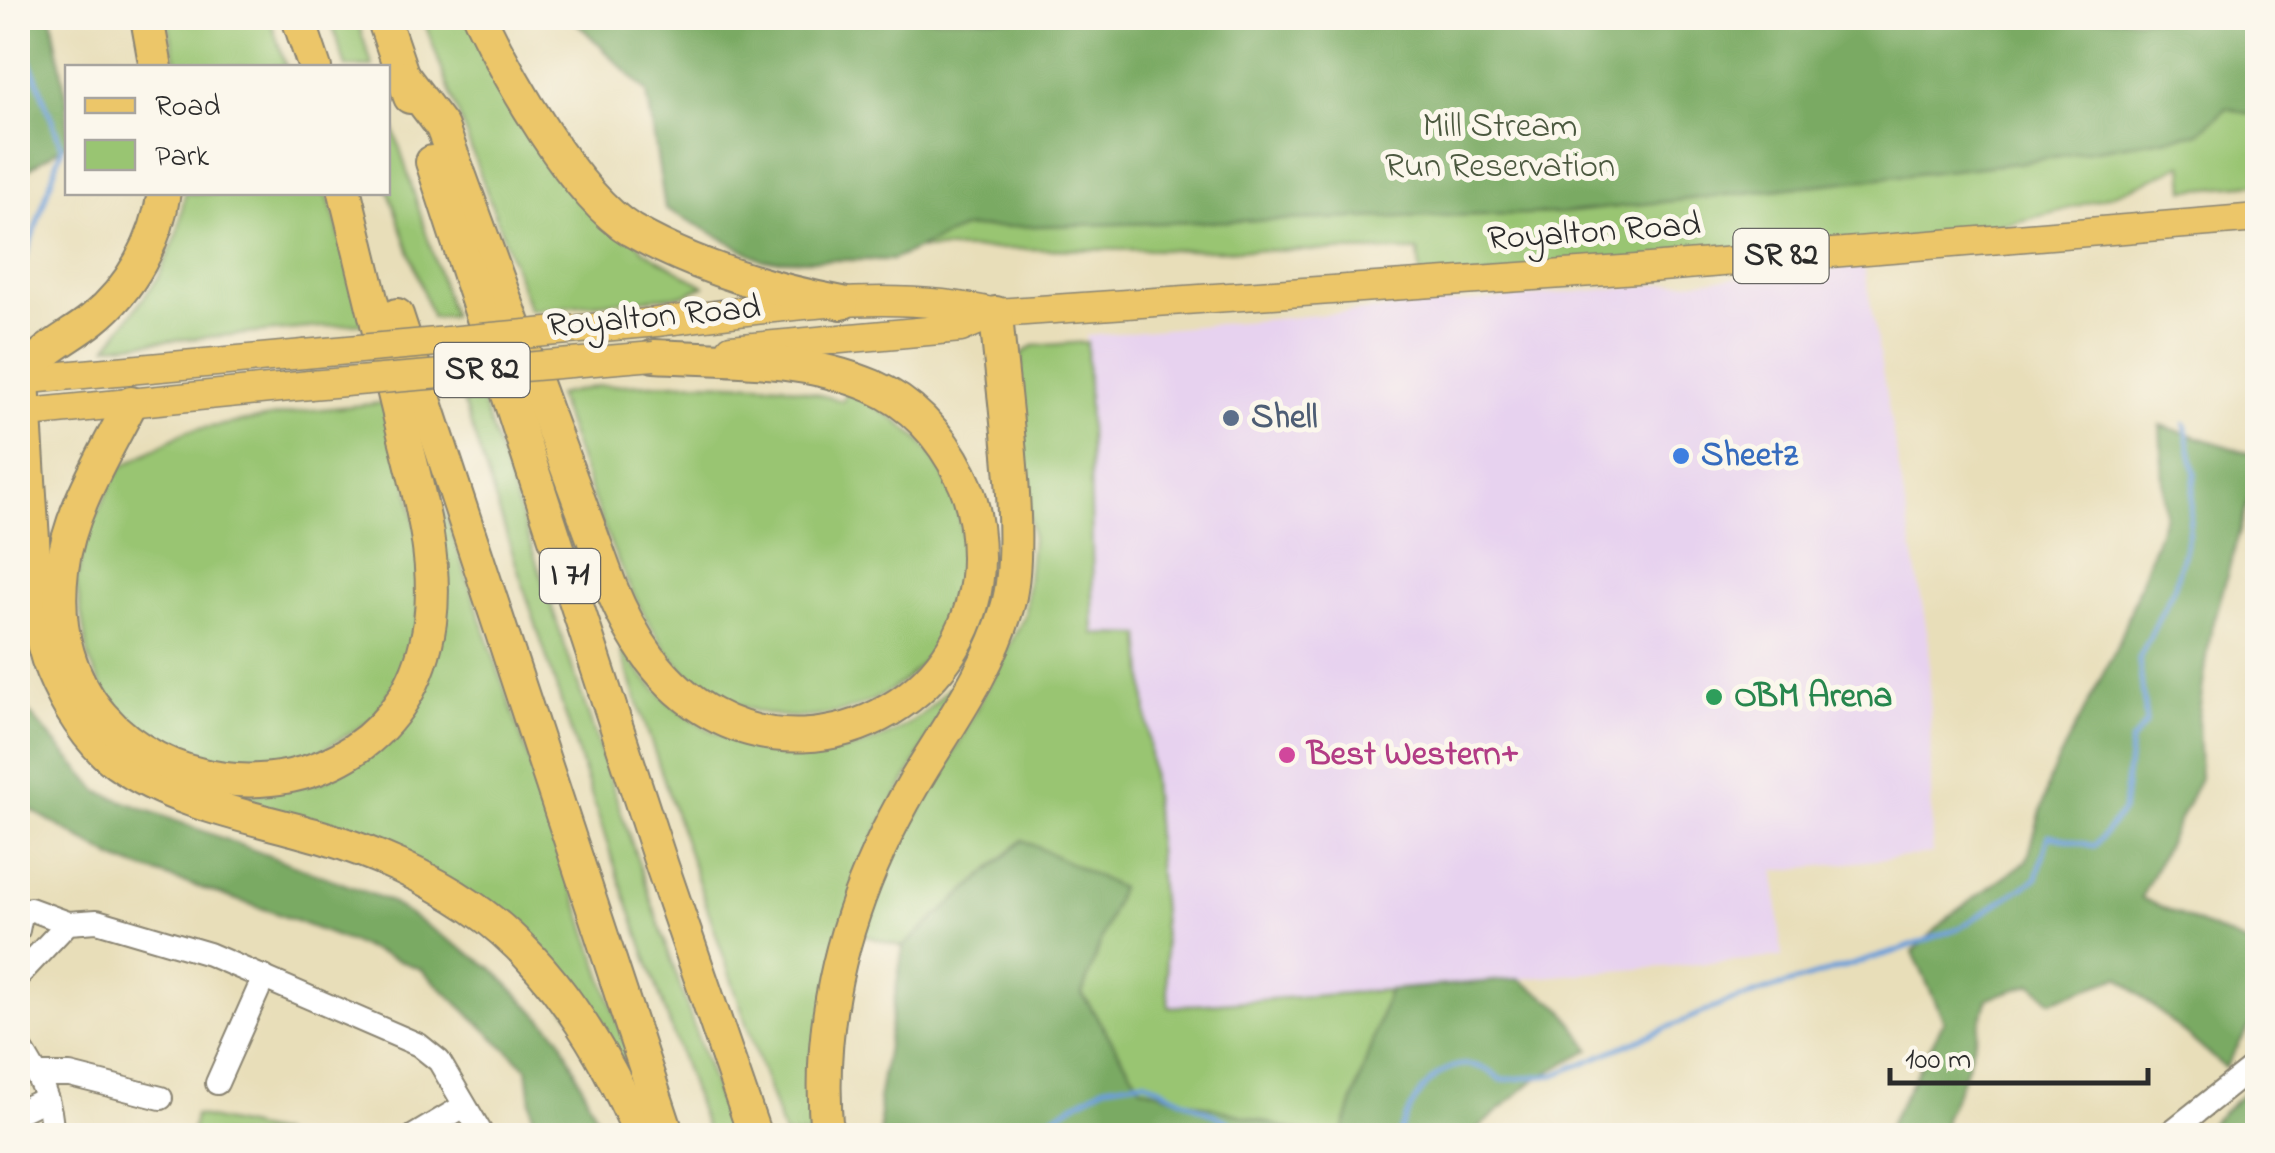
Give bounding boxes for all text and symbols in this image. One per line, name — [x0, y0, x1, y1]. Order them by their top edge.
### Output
legend — [65, 65, 390, 195]
text: Road — [155, 86, 220, 130]
park label: Mill Stream Run Reservation — [1385, 102, 1615, 193]
text: Park — [155, 136, 210, 180]
street label: Royalton Road — [1486, 200, 1702, 266]
road number: SR 82 — [1734, 229, 1828, 283]
street label: Royalton Road — [545, 283, 763, 353]
road number: SR 82 — [434, 343, 530, 397]
place label: Shell — [1251, 393, 1318, 444]
marker: Shell — [1220, 407, 1242, 429]
place label: Sheetz — [1701, 431, 1799, 482]
marker: Sheetz — [1670, 445, 1692, 467]
road number: I 71 — [540, 549, 600, 603]
place label: OBM Arena — [1734, 672, 1892, 723]
marker: OBM Arena — [1703, 686, 1725, 708]
place label: Best Western+ — [1305, 730, 1519, 781]
marker: Best Western+ — [1276, 744, 1298, 766]
scale bar — [1890, 1023, 2148, 1085]
text: 100 m — [1905, 1039, 1971, 1083]

